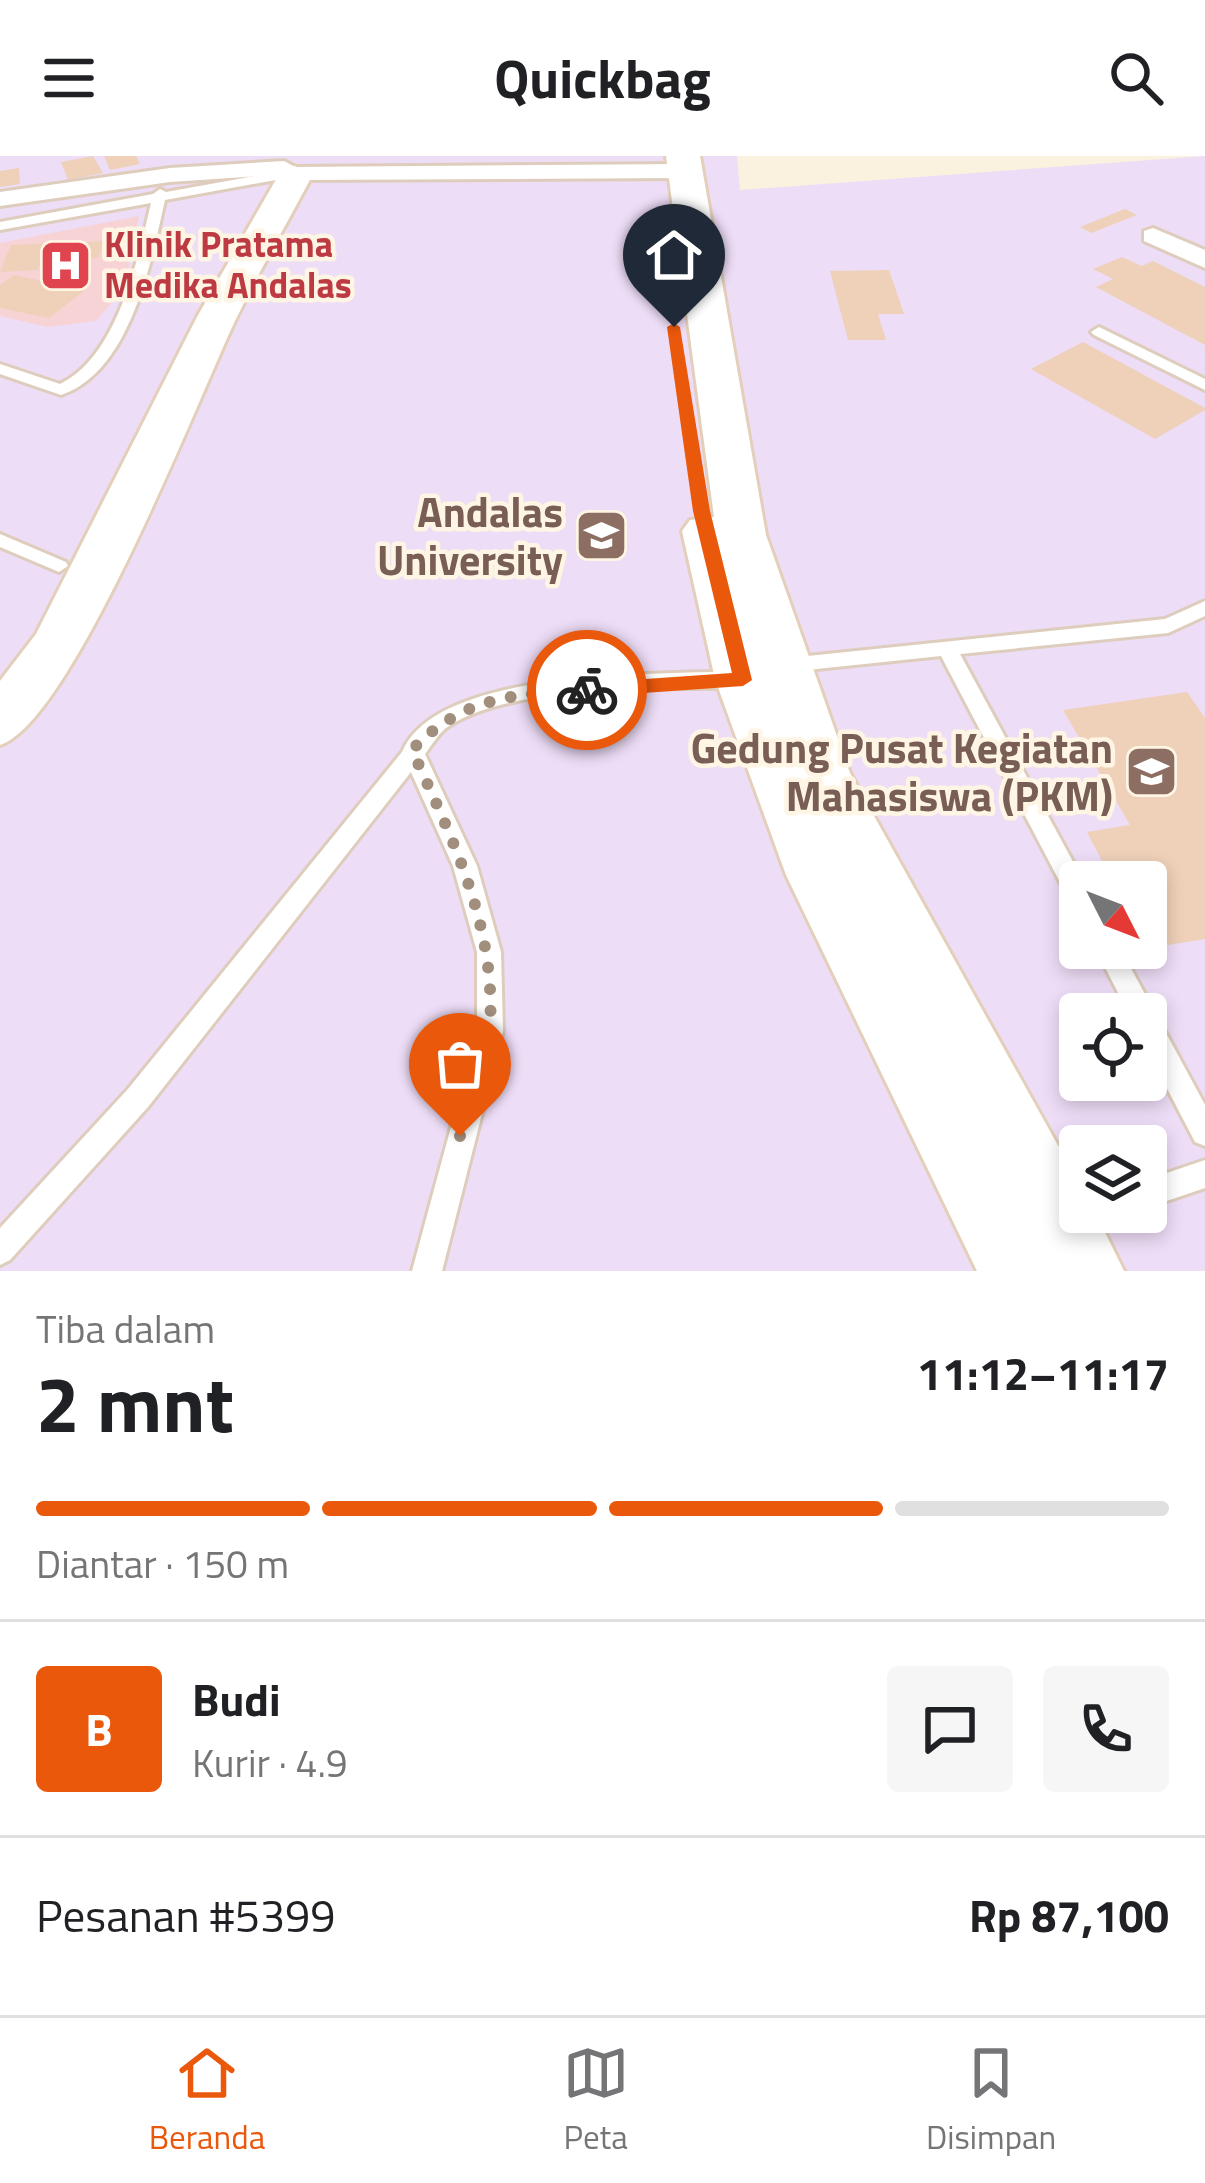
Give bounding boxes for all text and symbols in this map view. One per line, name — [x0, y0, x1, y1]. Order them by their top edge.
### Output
text: Quickbag — [494, 37, 711, 119]
icon: menu — [36, 45, 102, 111]
icon: search — [1103, 45, 1169, 111]
pin — [623, 204, 725, 327]
place label: Klinik Pratama Medika Andalas — [104, 216, 352, 312]
icon: home — [641, 222, 707, 288]
hospital icon: Klinik Pratama Medika Andalas — [37, 237, 93, 293]
place label: Andalas University — [377, 479, 563, 591]
school or university icon: Andalas University — [574, 508, 630, 564]
courier — [527, 630, 647, 750]
icon: bike — [554, 657, 620, 723]
place label: Gedung Pusat Kegiatan Mahasiswa (PKM) — [691, 715, 1113, 827]
school or university icon: Gedung Pusat Kegiatan Mahasiswa (PKM) — [1124, 744, 1180, 800]
north arrow — [1059, 861, 1167, 969]
map controls — [1059, 861, 1167, 1233]
button: locate — [1059, 993, 1167, 1101]
pin — [409, 1013, 511, 1136]
icon: bag — [427, 1031, 493, 1097]
button: layers — [1059, 1125, 1167, 1233]
text: Tiba dalam — [36, 1299, 215, 1358]
text: 11:12–11:17 — [917, 1339, 1169, 1407]
text: 2 mnt — [36, 1344, 234, 1462]
text: Diantar · 150 m — [36, 1534, 289, 1593]
text: Budi — [192, 1665, 281, 1733]
button: chat — [887, 1666, 1013, 1792]
button: phone — [1043, 1666, 1169, 1792]
text: B — [85, 1695, 113, 1763]
text: Kurir · 4.9 — [192, 1733, 348, 1792]
text: Pesanan #5399 — [36, 1881, 335, 1949]
text: Rp 87,100 — [969, 1881, 1169, 1949]
tab: Beranda — [149, 2040, 265, 2162]
tab: Peta — [563, 2040, 629, 2162]
tab: Disimpan — [926, 2040, 1056, 2162]

